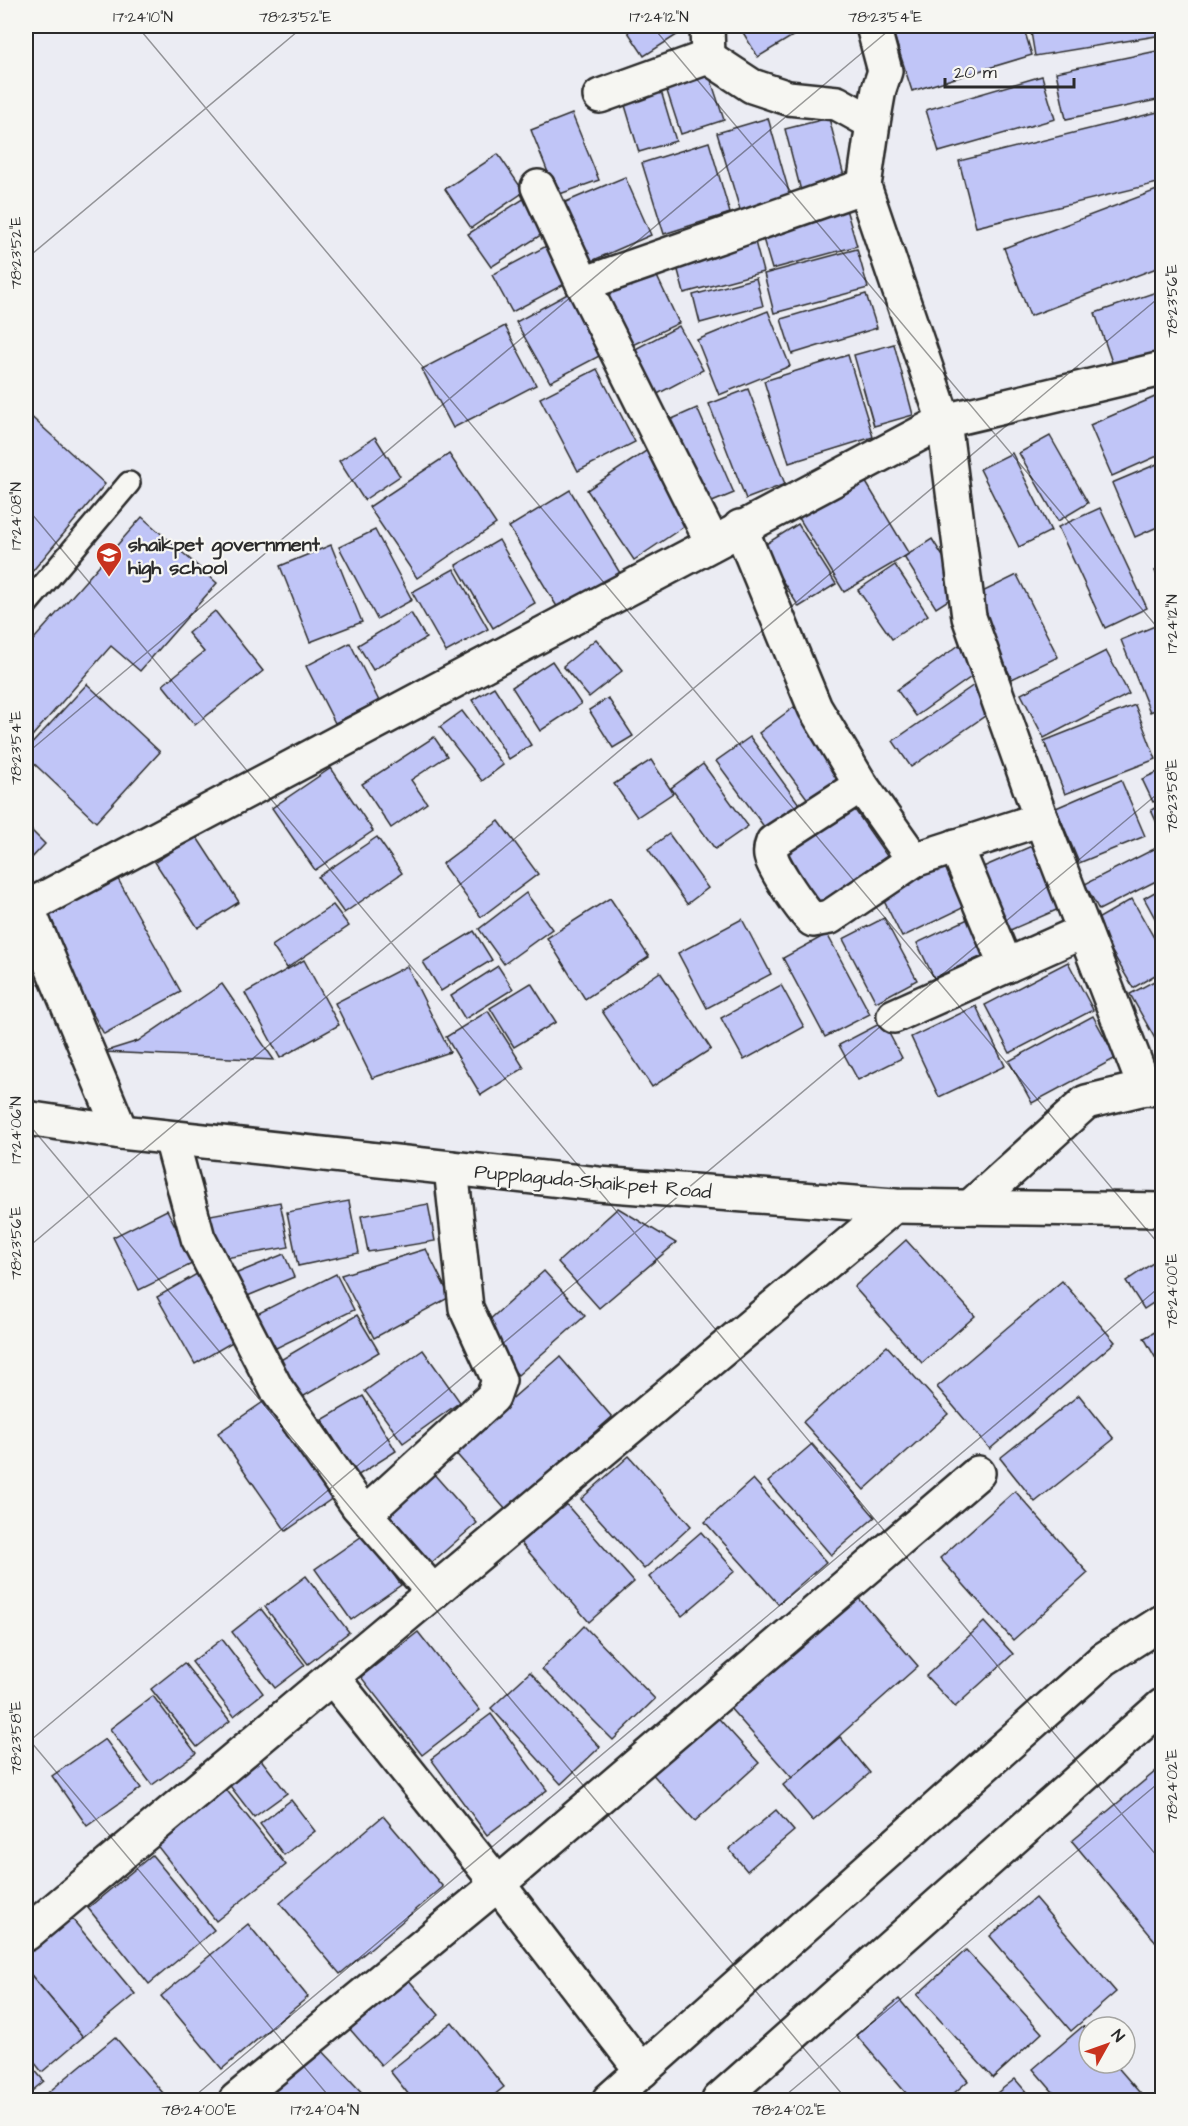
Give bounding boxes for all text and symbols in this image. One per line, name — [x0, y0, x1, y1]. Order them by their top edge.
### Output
text: 17°24'10"N — [113, 7, 173, 28]
text: 78°23'52"E — [259, 7, 331, 28]
text: 17°24'12"N — [629, 7, 689, 28]
text: 78°23'54"E — [848, 7, 922, 28]
scale bar — [945, 51, 1074, 89]
text: 20 m — [954, 60, 997, 85]
text: 78°23'52"E — [6, 217, 27, 289]
text: 78°23'56"E — [1162, 264, 1183, 338]
text: 17°24'08"N — [6, 482, 27, 550]
place label: shaikpet government high school — [128, 531, 321, 583]
school or university icon: shaikpet government high school — [94, 540, 124, 578]
text: 17°24'12"N — [1162, 594, 1183, 654]
text: 78°23'54"E — [6, 711, 27, 785]
text: 78°23'58"E — [1162, 759, 1183, 833]
text: 17°24'06"N — [6, 1096, 27, 1164]
street label: Pupplaguda-Shaikpet Road — [473, 1158, 713, 1207]
text: 78°23'56"E — [6, 1206, 27, 1280]
text: 78°24'00"E — [1162, 1253, 1183, 1328]
text: 78°23'58"E — [6, 1701, 27, 1775]
text: 78°24'02"E — [1162, 1749, 1183, 1823]
north arrow — [1077, 2015, 1137, 2075]
text: N — [1106, 2025, 1129, 2047]
text: 78°24'00"E — [162, 2100, 237, 2121]
text: 17°24'04"N — [291, 2100, 359, 2121]
text: 78°24'02"E — [752, 2100, 826, 2121]

